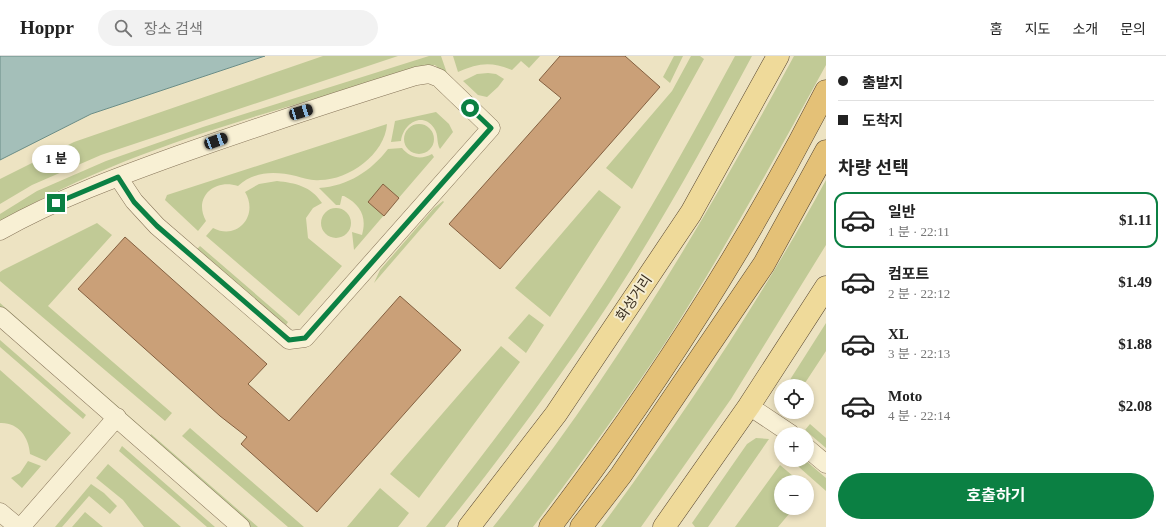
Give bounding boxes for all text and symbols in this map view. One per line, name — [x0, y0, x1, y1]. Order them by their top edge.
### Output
search box — [98, 10, 378, 46]
text: Hoppr — [20, 17, 74, 38]
icon: search — [112, 17, 134, 39]
text: 장소 검색 — [144, 21, 203, 37]
text: 홈 — [990, 22, 1003, 37]
text: 지도 — [1025, 22, 1050, 37]
text: 소개 — [1072, 22, 1098, 37]
text: 문의 — [1120, 22, 1146, 37]
text: 출발지 — [862, 75, 903, 91]
route start — [461, 99, 479, 117]
car — [288, 103, 314, 121]
text: 도착지 — [862, 113, 903, 129]
car — [203, 131, 229, 151]
callout: 1 분 — [32, 145, 80, 173]
text: 1 분 — [45, 151, 67, 166]
text: 차량 선택 — [838, 158, 909, 178]
route end — [47, 194, 65, 212]
icon: car — [840, 202, 876, 238]
text: 일반 — [888, 204, 916, 220]
text: $1.11 — [1119, 212, 1152, 228]
text: 1 분 · 22:11 — [888, 224, 950, 239]
icon: car — [840, 264, 876, 300]
text: 컴포트 — [888, 266, 929, 282]
street label: 화성거리 — [613, 272, 655, 324]
text: $1.49 — [1118, 274, 1152, 290]
text: 2 분 · 22:12 — [888, 286, 950, 301]
icon: car — [840, 326, 876, 362]
text: XL — [888, 326, 909, 342]
text: $1.88 — [1118, 336, 1152, 352]
text: 3 분 · 22:13 — [888, 346, 950, 361]
map controls — [774, 379, 814, 515]
button: locate — [774, 379, 814, 419]
icon: car — [840, 388, 876, 424]
text: Moto — [888, 388, 922, 404]
text: $2.08 — [1118, 398, 1152, 414]
text: 4 분 · 22:14 — [888, 408, 950, 423]
button: + — [774, 427, 814, 467]
button: 호출하기 — [838, 473, 1154, 519]
button: − — [774, 475, 814, 515]

